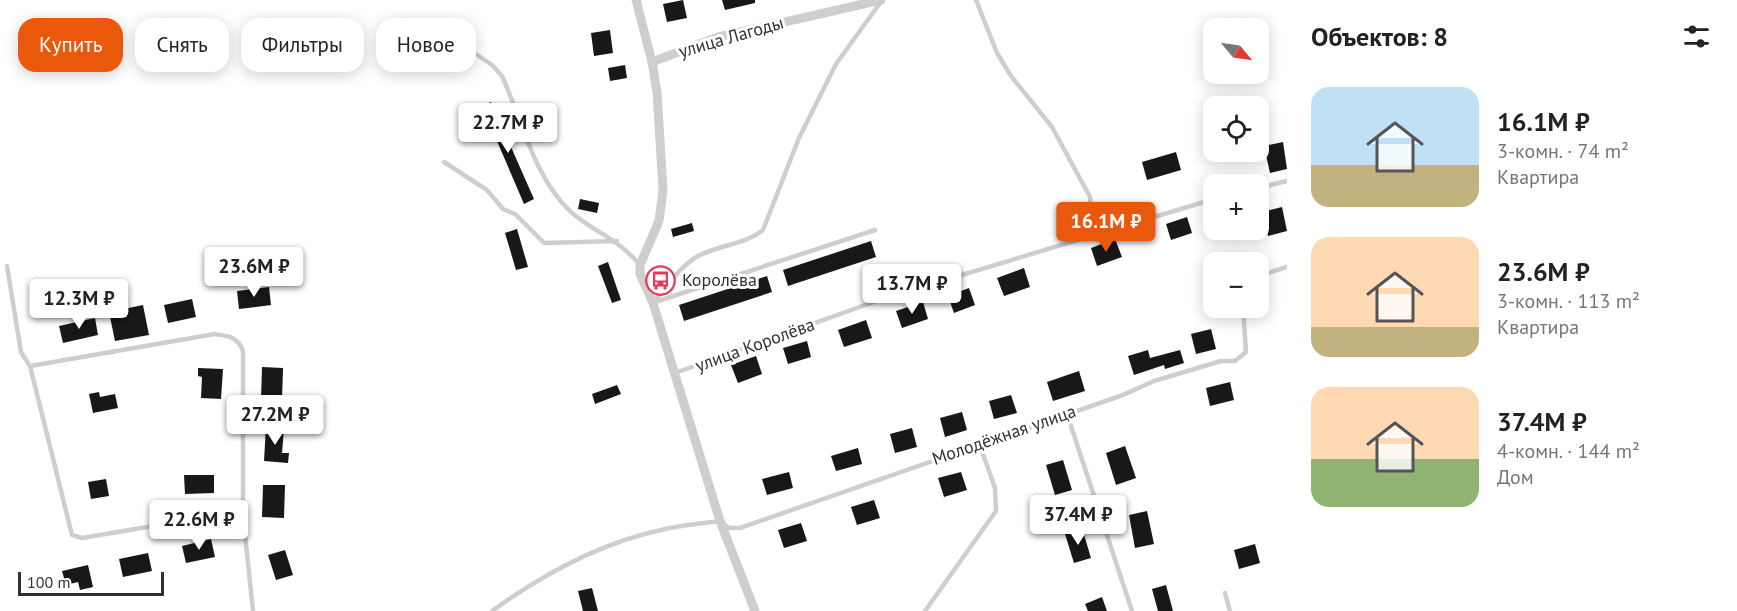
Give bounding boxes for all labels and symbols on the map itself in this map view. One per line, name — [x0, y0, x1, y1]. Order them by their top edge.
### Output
street label: улица Лагоды — [676, 11, 786, 62]
north arrow — [1203, 18, 1269, 84]
pin: 22.7M ₽ — [453, 103, 563, 154]
pin: 16.1M ₽ — [1051, 202, 1161, 253]
pin: 23.6M ₽ — [199, 247, 309, 298]
bus stop icon: Королёва — [645, 264, 677, 296]
pin: 13.7M ₽ — [857, 264, 967, 315]
place label: Королёва — [682, 268, 757, 291]
pin: 12.3M ₽ — [24, 279, 134, 330]
street label: улица Королёва — [692, 312, 818, 377]
pin: 27.2M ₽ — [220, 395, 330, 446]
street label: Молодёжная улица — [929, 399, 1079, 470]
pin: 37.4M ₽ — [1023, 495, 1133, 546]
pin: 22.6M ₽ — [144, 500, 254, 551]
scale bar — [18, 569, 164, 596]

